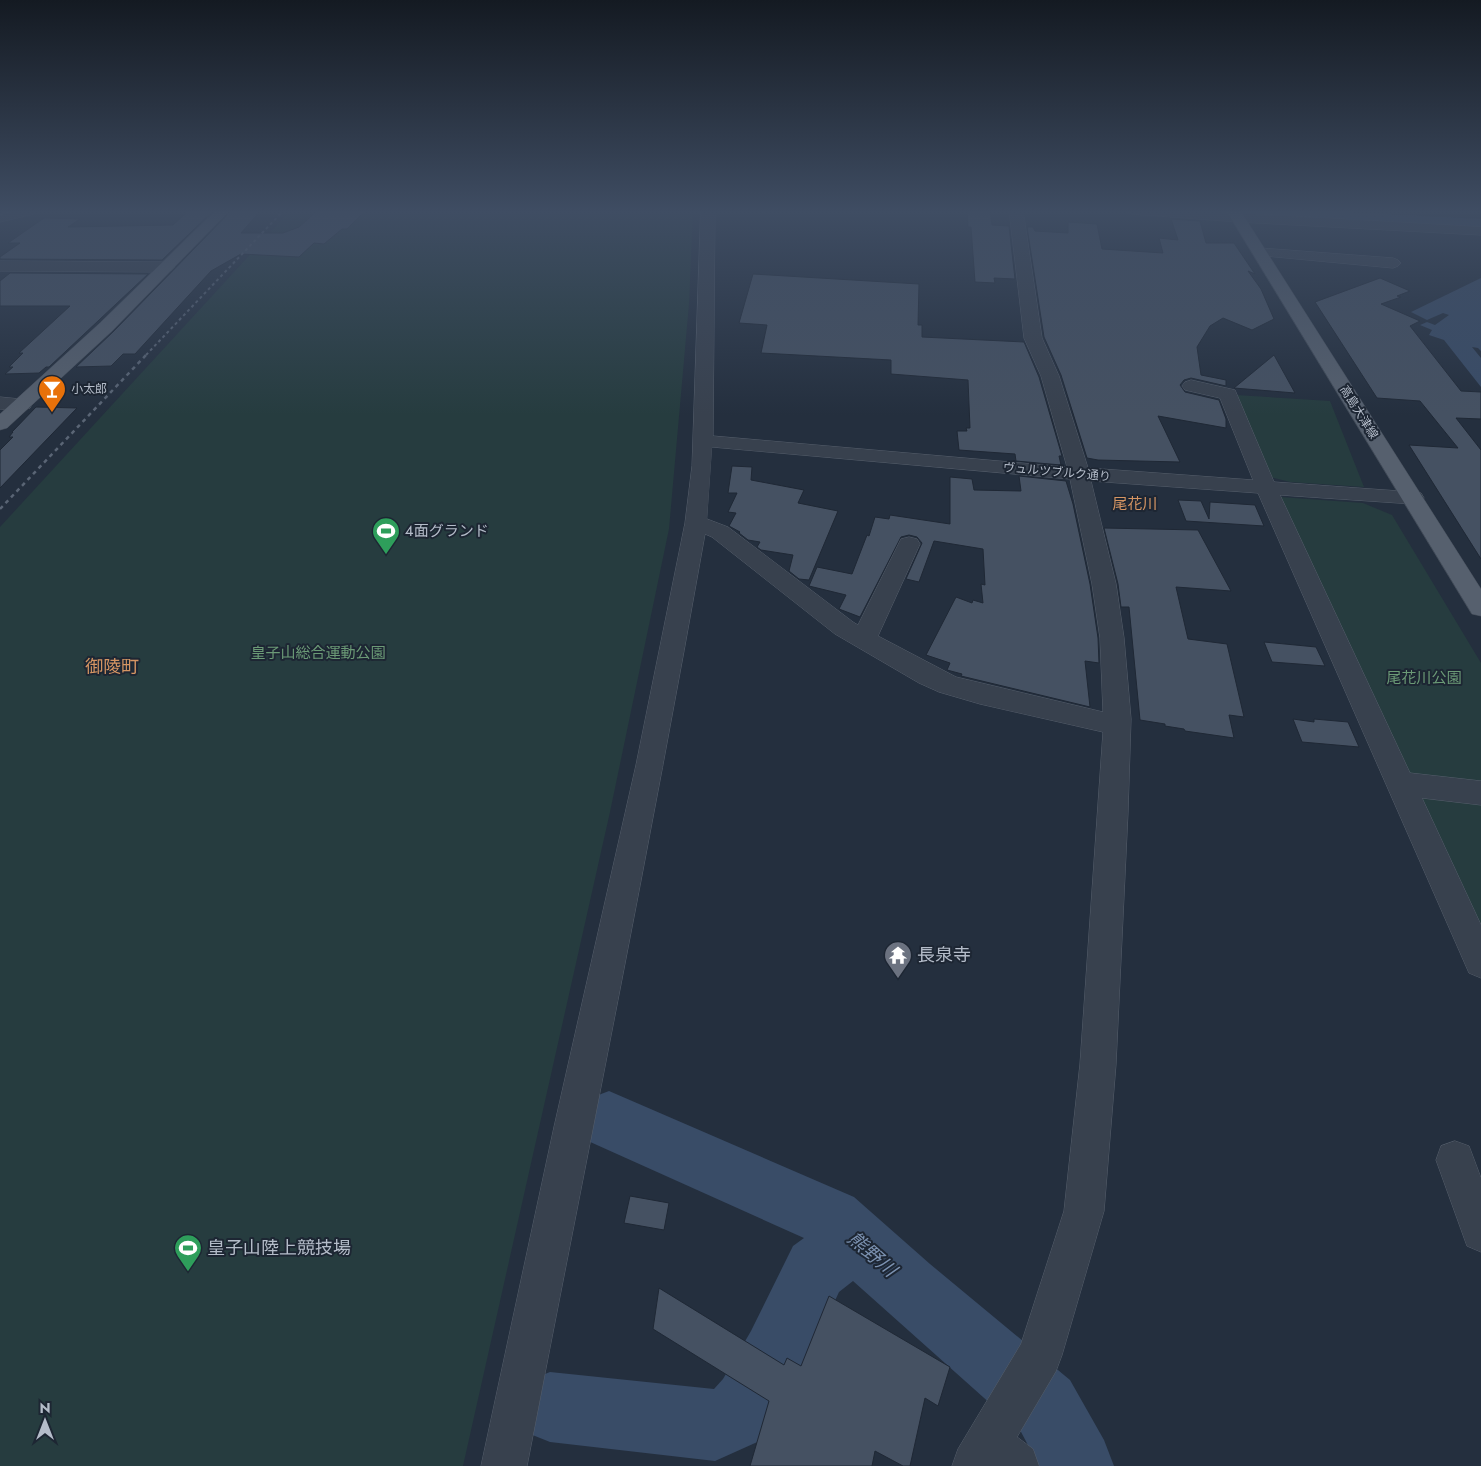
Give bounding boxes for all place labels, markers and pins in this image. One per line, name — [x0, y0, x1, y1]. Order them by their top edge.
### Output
bar icon: 小太郎 — [37, 374, 67, 413]
place label: 小太郎 — [71, 380, 107, 398]
sports icon: ４面グランド — [371, 516, 401, 555]
place label: ４面グランド — [405, 520, 489, 542]
temple icon: 長泉寺 — [883, 940, 913, 979]
place label: 長泉寺 — [917, 942, 971, 968]
sports icon: 皇子山陸上競技場 — [173, 1233, 203, 1272]
place label: 皇子山陸上競技場 — [207, 1235, 351, 1261]

